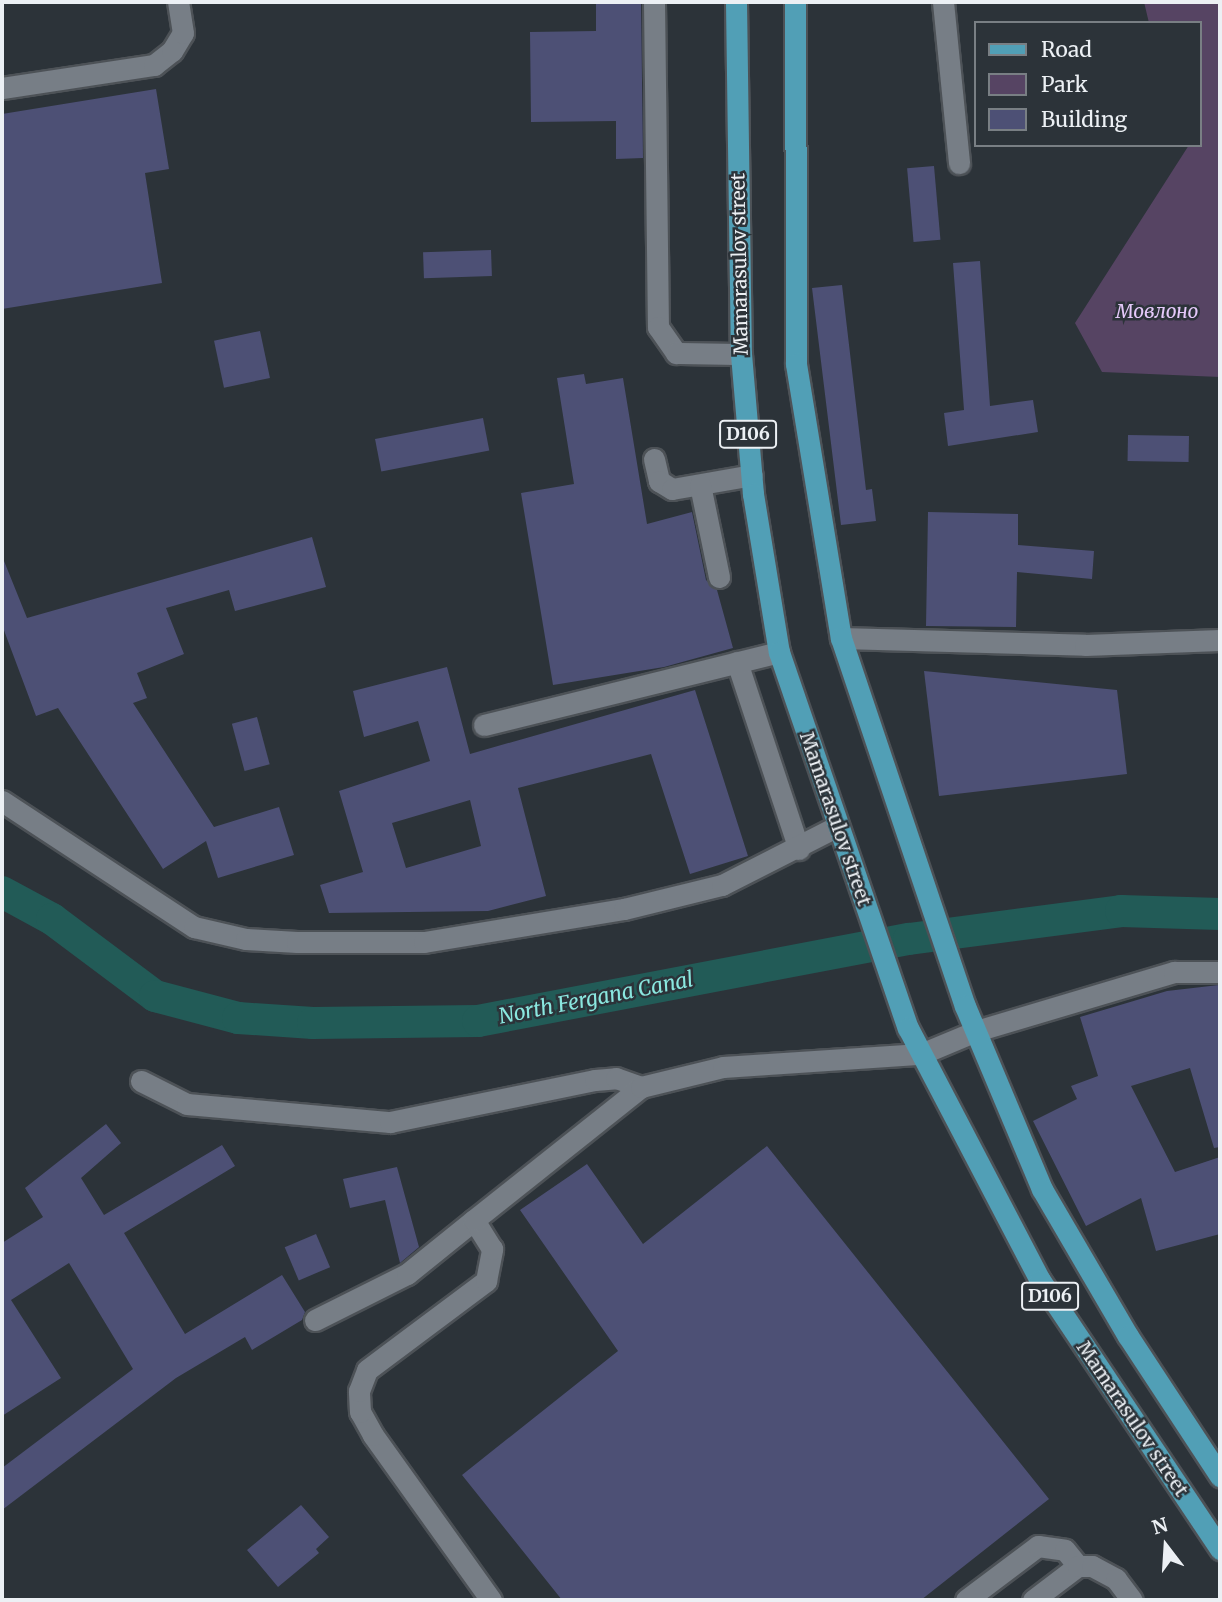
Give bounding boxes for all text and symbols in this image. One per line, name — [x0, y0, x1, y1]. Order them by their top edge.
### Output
legend — [974, 21, 1201, 147]
text: Road — [1041, 36, 1092, 63]
text: Park — [1041, 71, 1088, 98]
text: Building — [1041, 106, 1127, 133]
street label: Mamarasulov street — [727, 173, 753, 355]
park label: Мовлоно — [1116, 301, 1198, 323]
road number: D106 — [718, 420, 778, 448]
street label: Mamarasulov street — [795, 729, 875, 909]
water label: North Fergana Canal — [496, 967, 696, 1029]
road number: D106 — [1020, 1282, 1080, 1310]
street label: Mamarasulov street — [1072, 1337, 1192, 1501]
north arrow — [1131, 1511, 1201, 1581]
text: N — [1149, 1512, 1171, 1540]

